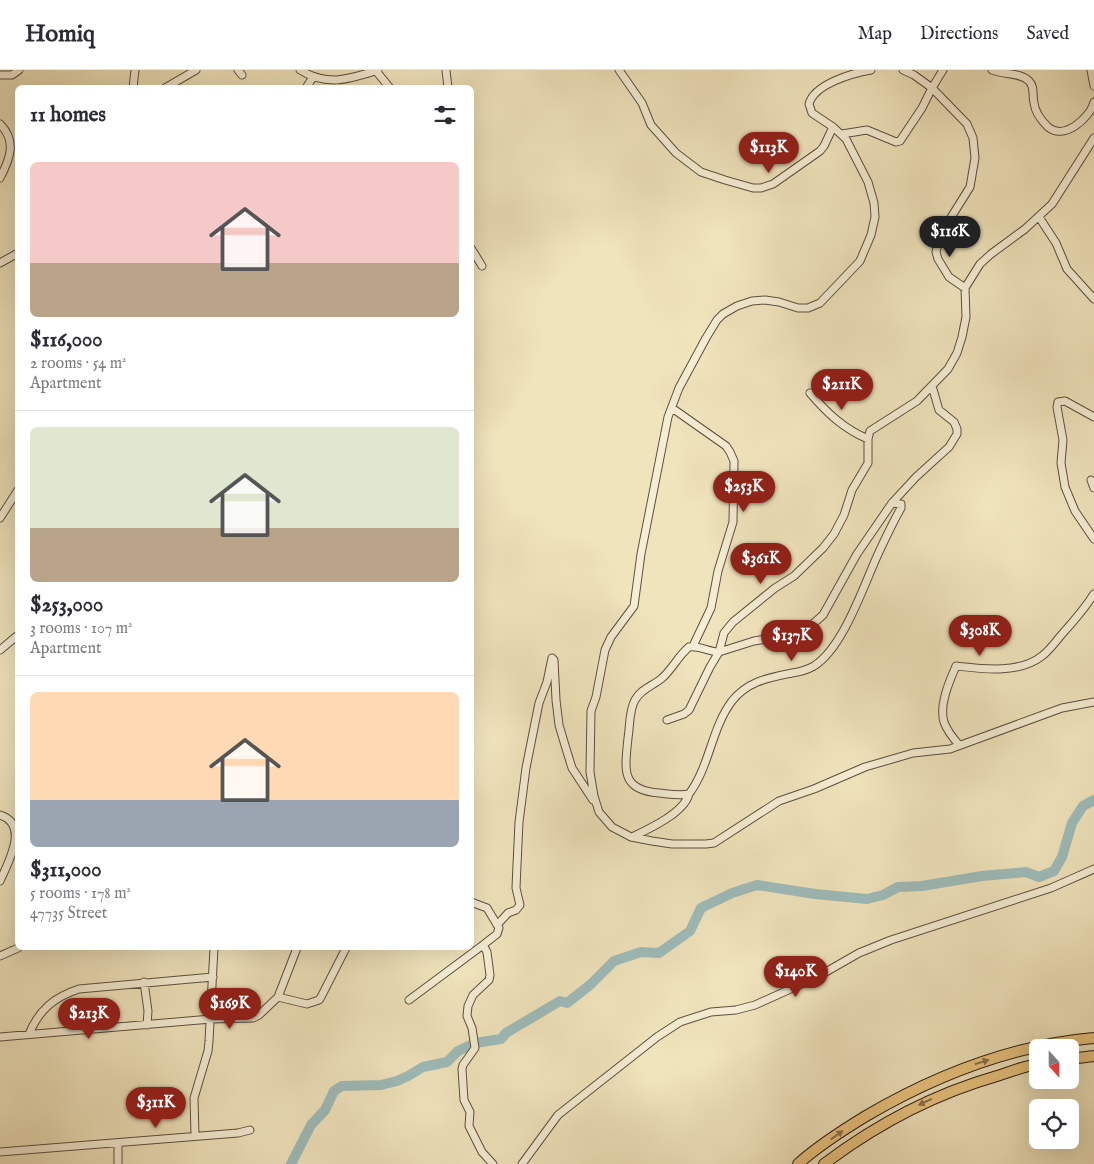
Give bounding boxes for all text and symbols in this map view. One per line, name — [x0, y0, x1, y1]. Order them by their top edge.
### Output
text: Homiq — [25, 19, 95, 50]
text: Map — [858, 23, 892, 46]
text: Directions — [920, 23, 998, 46]
text: Saved — [1026, 23, 1069, 46]
icon: filters — [431, 101, 459, 129]
text: 11 homes — [30, 102, 106, 129]
pin: $113K — [734, 132, 804, 174]
text: $113K — [750, 138, 788, 158]
icon: home — [200, 194, 290, 284]
pin: $116K — [915, 216, 985, 258]
text: $116K — [930, 222, 970, 242]
text: $116,000 — [30, 327, 103, 354]
text: 2 rooms · 54 m² — [30, 354, 127, 374]
pin: $211K — [807, 368, 877, 411]
text: Apartment — [30, 374, 101, 394]
text: $211K — [822, 375, 862, 395]
icon: home — [200, 460, 290, 550]
pin: $253K — [709, 470, 779, 513]
text: $253K — [724, 477, 764, 497]
pin: $361K — [726, 542, 796, 585]
text: $361K — [741, 549, 781, 569]
text: $253,000 — [30, 592, 103, 619]
pin: $308K — [945, 614, 1015, 657]
text: 3 rooms · 107 m² — [30, 619, 133, 639]
pin: $137K — [757, 620, 827, 662]
text: $308K — [960, 621, 1000, 641]
text: $137K — [772, 626, 812, 646]
text: Apartment — [30, 639, 101, 659]
icon: home — [200, 725, 290, 815]
text: $311,000 — [30, 857, 102, 884]
text: 5 rooms · 178 m² — [30, 884, 131, 904]
text: 47735 Street — [30, 904, 107, 924]
pin: $140K — [761, 956, 831, 998]
text: $140K — [775, 962, 817, 982]
pin: $169K — [195, 988, 265, 1030]
text: $169K — [210, 994, 250, 1014]
pin: $213K — [54, 998, 124, 1040]
text: $213K — [69, 1004, 109, 1024]
north arrow — [1029, 1039, 1079, 1089]
map controls — [1029, 1039, 1079, 1149]
one-way arrow — [974, 1058, 989, 1065]
pin: $311K — [121, 1086, 191, 1129]
text: $311K — [137, 1093, 175, 1113]
one-way arrow — [918, 1099, 932, 1107]
button: locate — [1029, 1099, 1079, 1149]
one-way arrow — [830, 1130, 844, 1140]

